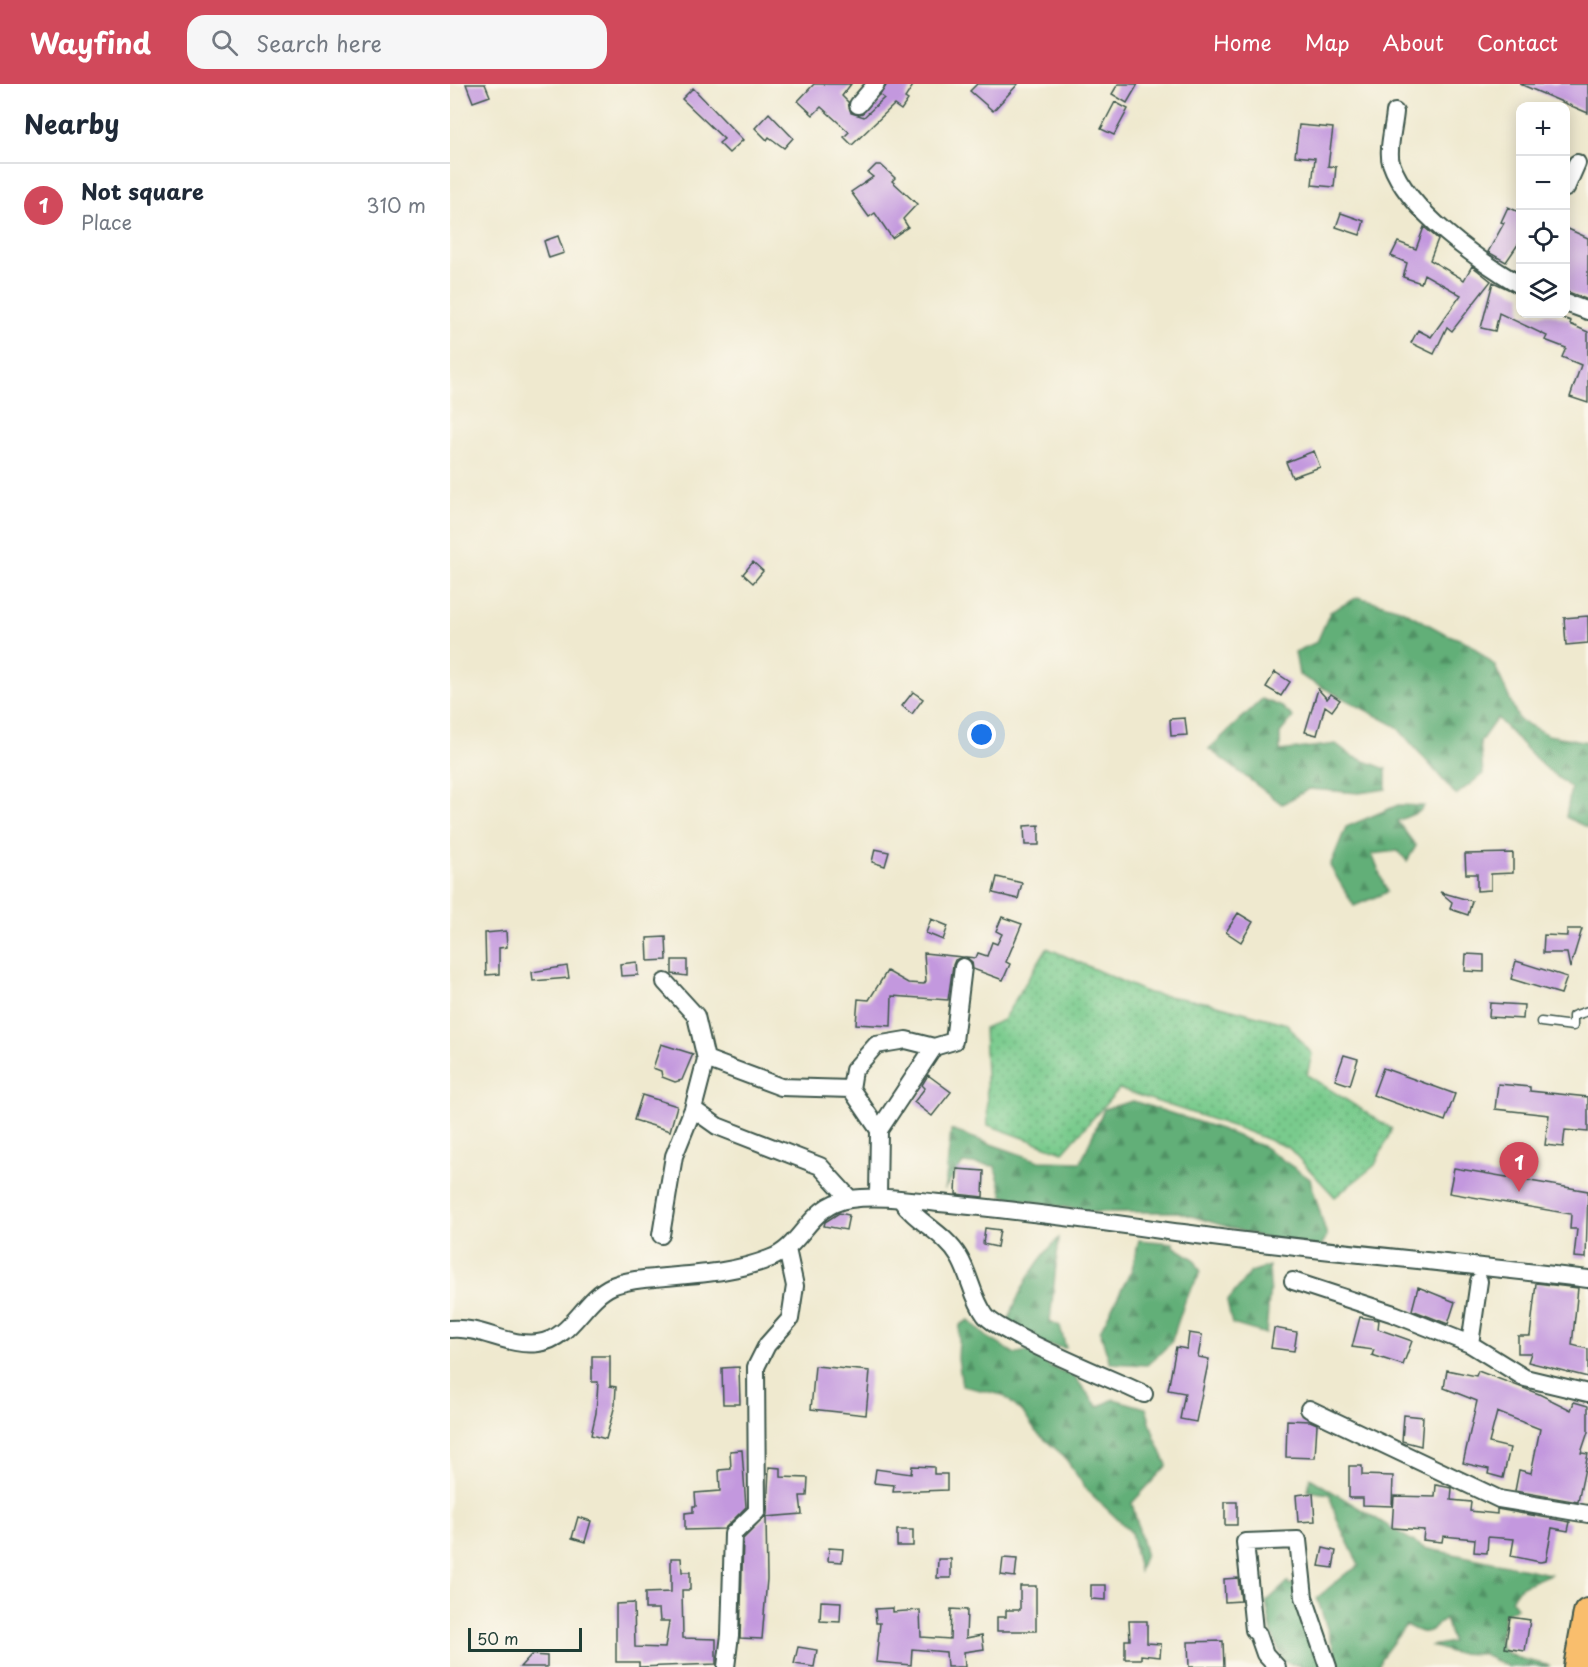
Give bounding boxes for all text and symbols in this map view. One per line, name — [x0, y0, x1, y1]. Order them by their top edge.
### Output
search box — [187, 15, 607, 69]
text: Wayfind — [30, 21, 151, 64]
icon: search — [208, 26, 241, 59]
text: Search here — [256, 26, 382, 59]
text: Home — [1213, 26, 1272, 58]
text: Map — [1305, 26, 1350, 58]
text: About — [1383, 26, 1444, 58]
text: Contact — [1477, 26, 1558, 58]
map controls — [1516, 102, 1570, 318]
button: + — [1516, 102, 1570, 156]
text: Nearby — [24, 104, 119, 143]
button: − — [1516, 156, 1570, 210]
text: Not square — [81, 174, 204, 207]
text: 1 — [39, 190, 48, 220]
text: 310 m — [366, 190, 426, 220]
text: Place — [81, 207, 132, 237]
button: locate — [1516, 210, 1570, 264]
button: layers — [1516, 264, 1570, 318]
your location — [967, 720, 996, 749]
pin: 1 — [1500, 1142, 1538, 1192]
scale bar — [468, 1625, 582, 1652]
text: 50 m — [477, 1626, 518, 1650]

